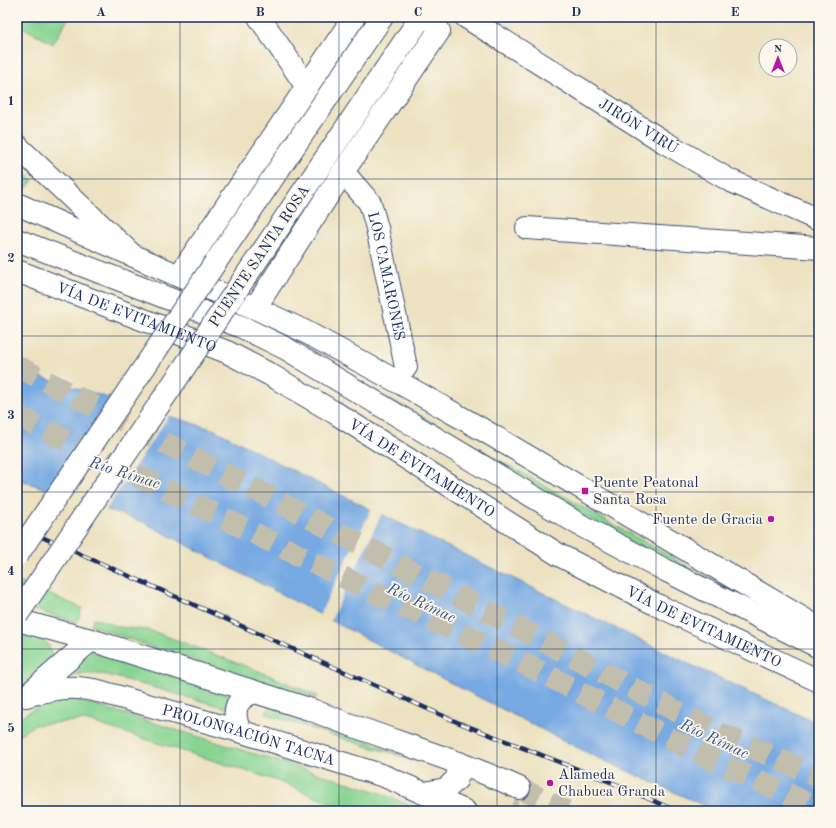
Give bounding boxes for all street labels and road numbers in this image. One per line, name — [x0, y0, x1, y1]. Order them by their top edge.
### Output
street label: JIRÓN VIRÚ — [595, 97, 682, 158]
street label: PUENTE SANTA ROSA — [207, 183, 314, 330]
street label: LOS CAMARONES — [364, 210, 406, 342]
street label: VÍA DE EVITAMIENTO — [54, 281, 218, 356]
street label: VÍA DE EVITAMIENTO — [345, 417, 497, 521]
street label: VÍA DE EVITAMIENTO — [623, 584, 783, 671]
street label: PROLONGACIÓN TACNA — [160, 703, 337, 769]

